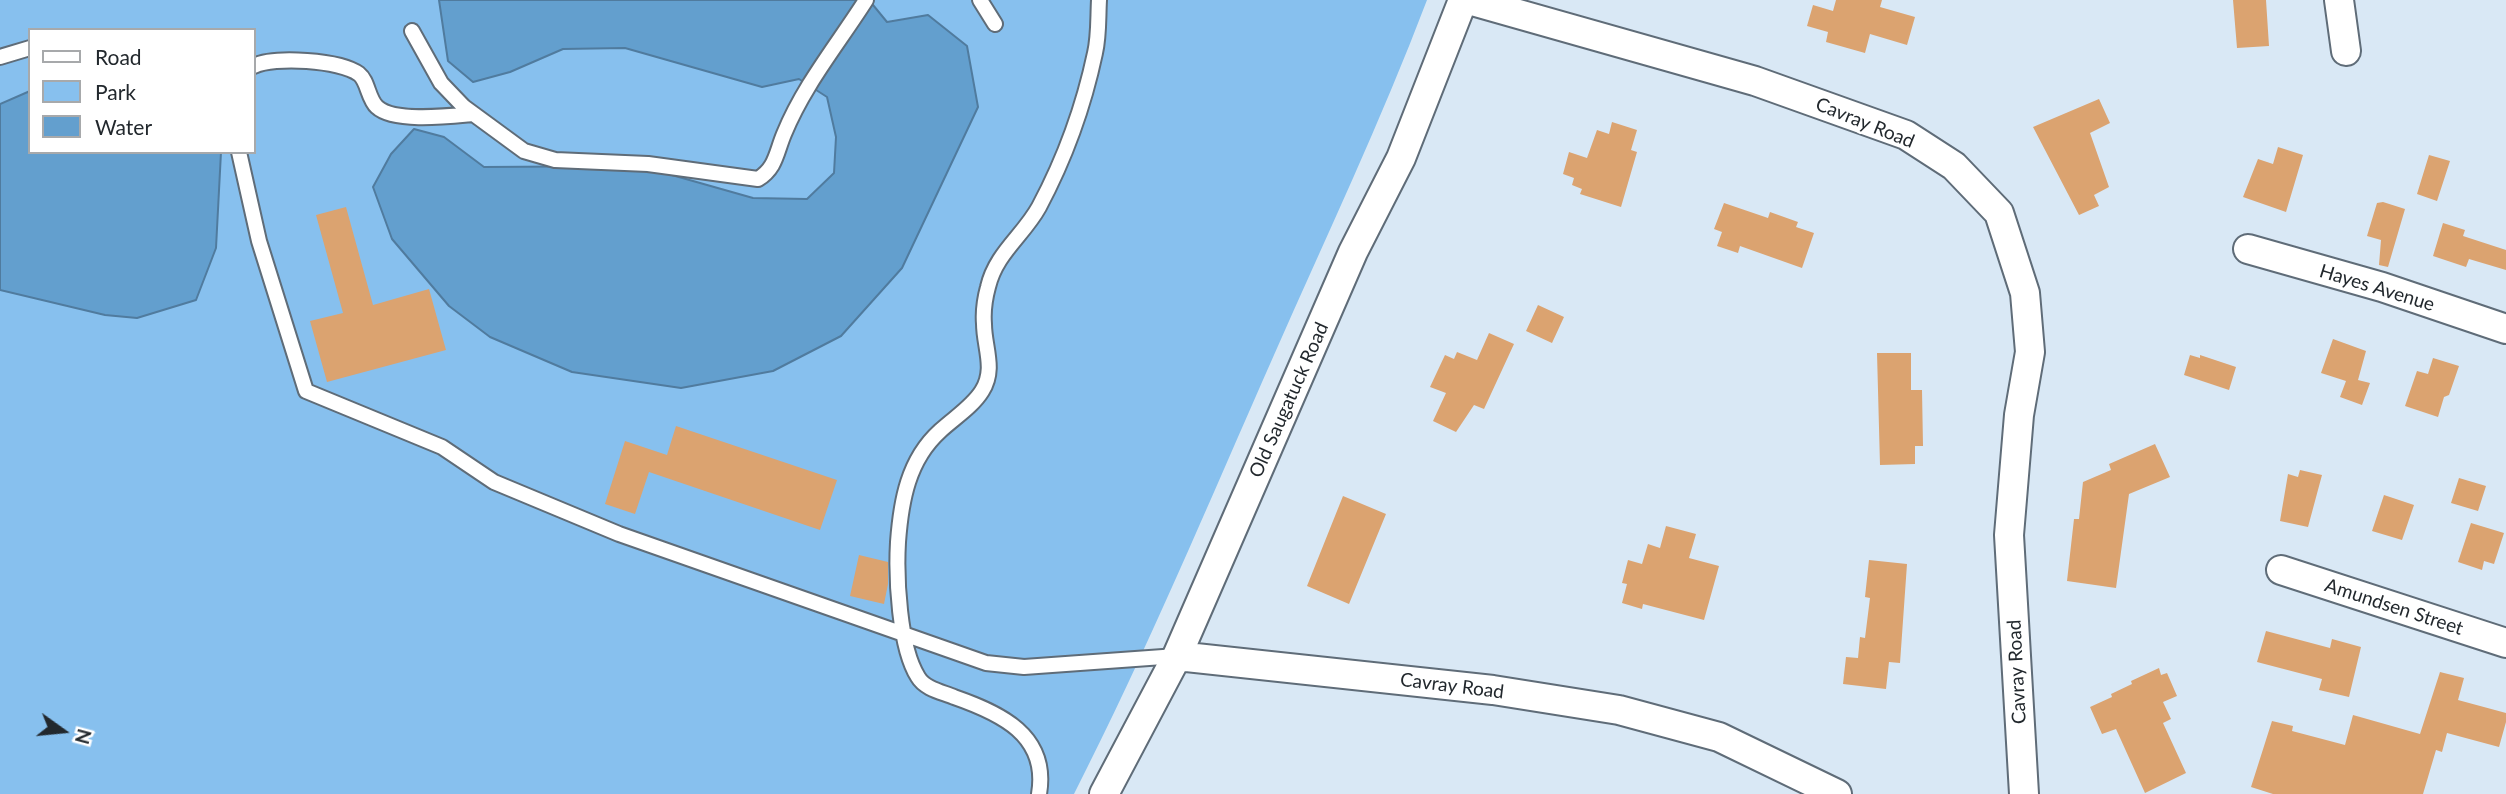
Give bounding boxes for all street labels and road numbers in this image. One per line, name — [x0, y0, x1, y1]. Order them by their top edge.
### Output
street label: Cavray Road — [1812, 93, 1918, 153]
street label: Hayes Avenue — [2317, 260, 2437, 316]
street label: Old Saugatuck Road — [1245, 319, 1333, 481]
street label: Amundsen Street — [2322, 574, 2466, 640]
street label: Cavray Road — [2003, 619, 2031, 725]
street label: Cavray Road — [1399, 668, 1505, 704]

